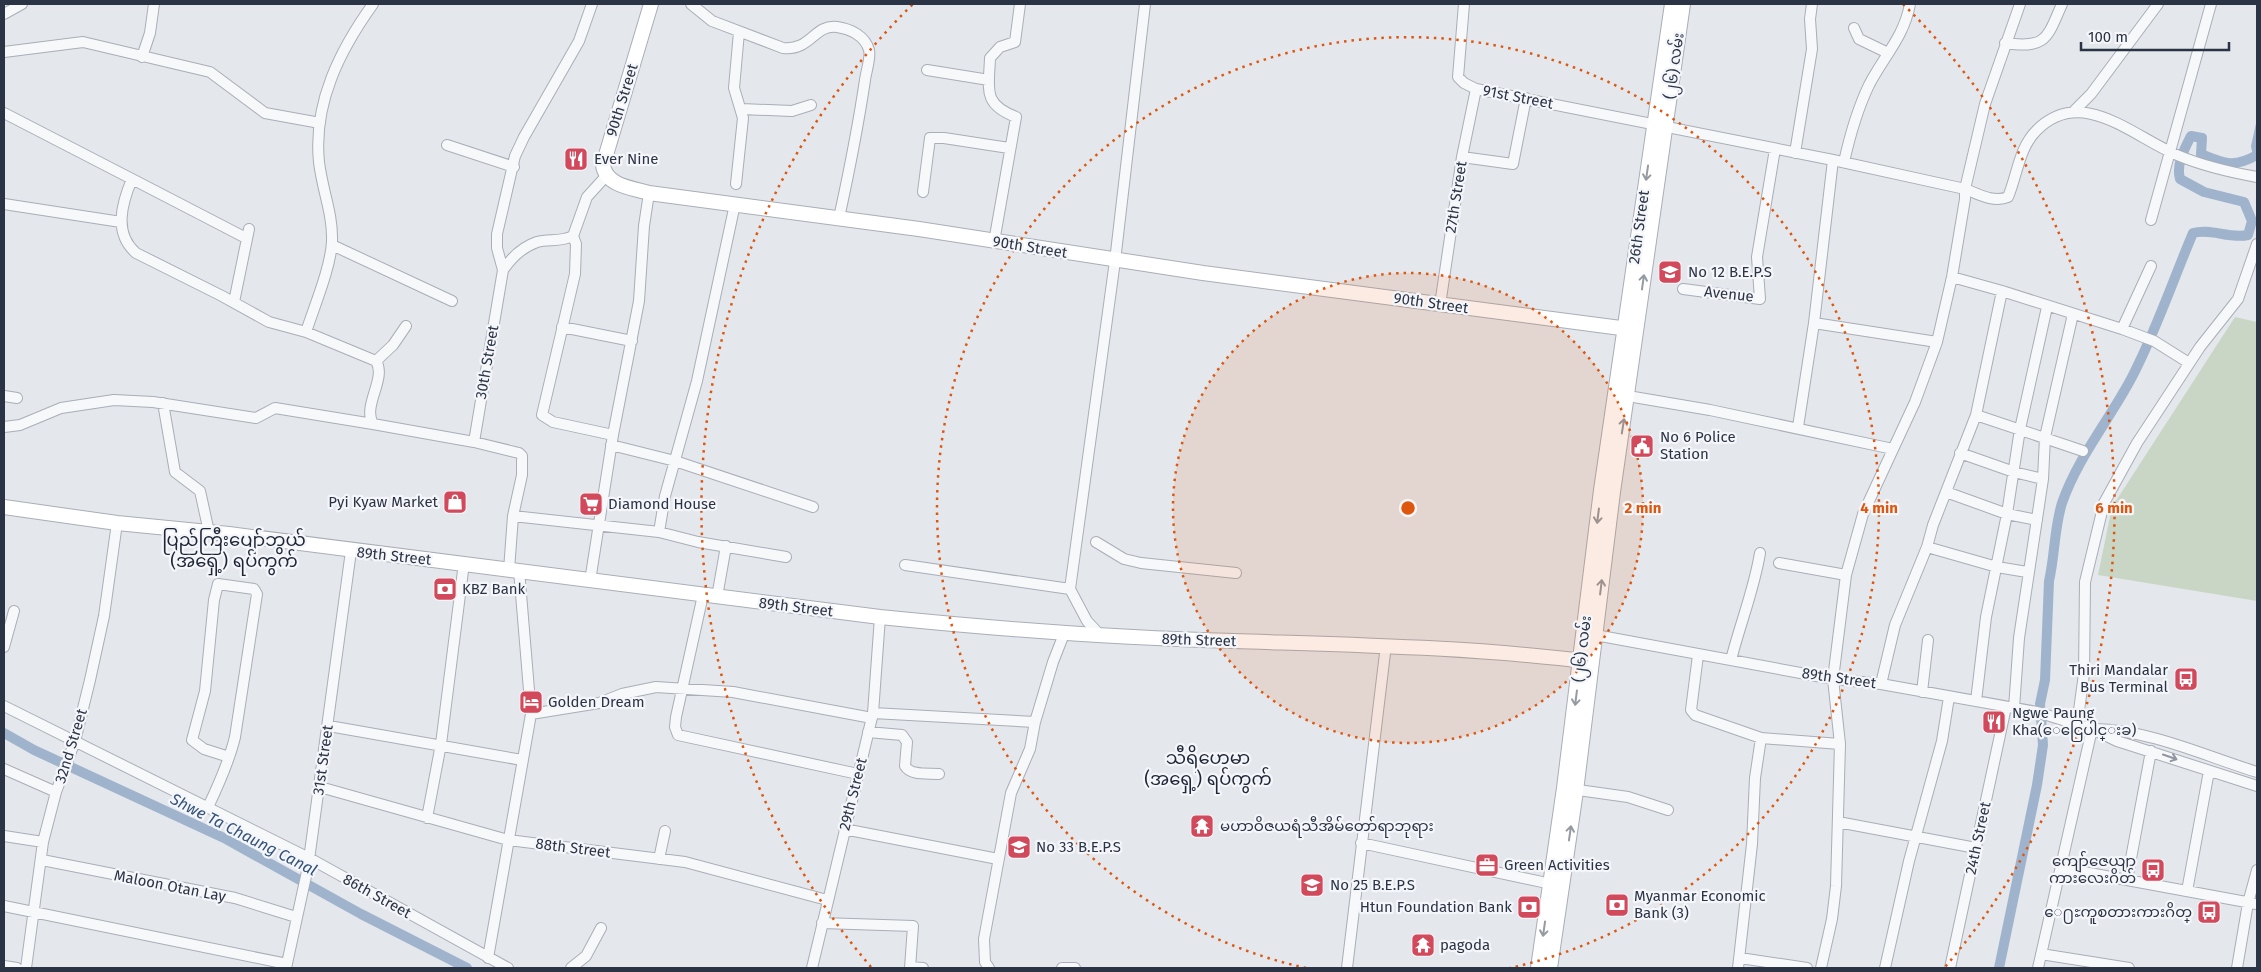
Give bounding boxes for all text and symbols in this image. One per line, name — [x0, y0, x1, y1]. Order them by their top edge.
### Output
scale bar — [2081, 20, 2228, 52]
text: 100 m — [2088, 28, 2128, 46]
street label: (၂၆) လမ်း — [1659, 32, 1691, 101]
street label: 90th Street — [602, 61, 642, 139]
street label: 91st Street — [1481, 81, 1555, 113]
restaurant icon: Ever Nine — [563, 146, 589, 172]
place label: Ever Nine — [594, 150, 658, 168]
street label: 27th Street — [1441, 159, 1471, 234]
one-way arrow — [1641, 165, 1651, 181]
street label: 26th Street — [1625, 188, 1653, 265]
street label: 90th Street — [991, 232, 1069, 262]
school or university icon: No 12 B.E.P.S — [1657, 259, 1683, 285]
place label: No 12 B.E.P.S — [1688, 263, 1772, 281]
one-way arrow — [1638, 274, 1648, 290]
street label: Avenue — [1703, 282, 1755, 306]
street label: 90th Street — [1393, 289, 1470, 317]
street label: 30th Street — [472, 323, 502, 400]
one-way arrow — [1618, 418, 1628, 434]
place label: No 6 Police Station — [1660, 428, 1736, 463]
public building icon: No 6 Police Station — [1629, 433, 1655, 459]
shop icon: Pyi Kyaw Market — [442, 489, 468, 515]
supermarket icon: Diamond House — [578, 491, 604, 517]
place label: Pyi Kyaw Market — [328, 493, 439, 511]
place label: Diamond House — [608, 495, 716, 513]
centre of rings — [1399, 499, 1417, 517]
text: 2 min — [1625, 499, 1661, 517]
text: 4 min — [1860, 499, 1898, 517]
text: 6 min — [2095, 499, 2133, 517]
one-way arrow — [1593, 507, 1603, 523]
district label: ပြည်ကြီးပျော်ဘွယ် (အရှေ့) ရပ်ကွက် — [162, 526, 306, 576]
street label: 89th Street — [356, 543, 433, 569]
bank icon: KBZ Bank — [432, 576, 458, 602]
one-way arrow — [1596, 579, 1606, 595]
place label: KBZ Bank — [462, 580, 526, 598]
street label: 89th Street — [758, 594, 835, 621]
street label: (၂၆) လမ်း — [1568, 615, 1598, 684]
street label: 89th Street — [1161, 630, 1237, 650]
place label: Thiri Mandalar Bus Terminal — [2069, 661, 2169, 696]
street label: 89th Street — [1801, 664, 1878, 692]
bus stop icon: Thiri Mandalar Bus Terminal — [2173, 666, 2199, 692]
hotel icon: Golden Dream — [518, 689, 544, 715]
one-way arrow — [1570, 690, 1580, 706]
place label: Golden Dream — [548, 693, 645, 711]
place label: Ngwe Paung Kha(ေငြေပါင္းခ) — [2012, 704, 2136, 742]
street label: 32nd Street — [51, 706, 91, 786]
restaurant icon: Ngwe Paung Kha(ေငြေပါင္းခ) — [1981, 709, 2007, 735]
street label: 31st Street — [309, 723, 337, 796]
district label: သီရိဟေမာ (အရှေ့) ရပ်ကွက် — [1144, 744, 1272, 794]
one-way arrow — [2162, 753, 2178, 763]
street label: 29th Street — [835, 755, 871, 832]
water label: Shwe Ta Chaung Canal — [166, 789, 320, 880]
street label: 24th Street — [1962, 799, 1995, 876]
temple icon: မဟာဝိဇယရံသီအိမ်တော်ရာဘုရား — [1189, 813, 1215, 839]
place label: မဟာဝိဇယရံသီအိမ်တော်ရာဘုရား — [1220, 816, 1434, 838]
one-way arrow — [1565, 826, 1575, 842]
street label: 88th Street — [534, 834, 612, 862]
school or university icon: No 33 B.E.P.S — [1006, 834, 1032, 860]
place label: No 33 B.E.P.S — [1036, 838, 1121, 856]
place label: ကျော်ဇေယျာ ကားလေးဂိတ် — [2049, 851, 2136, 887]
office icon: Green Activities — [1474, 852, 1500, 878]
place label: Green Activities — [1504, 856, 1610, 874]
bus stop icon: ကျော်ဇေယျာ ကားလေးဂိတ် — [2140, 857, 2166, 883]
street label: Maloon Otan Lay — [113, 866, 228, 906]
street label: 86th Street — [340, 870, 415, 922]
school or university icon: No 25 B.E.P.S — [1299, 872, 1325, 898]
place label: No 25 B.E.P.S — [1330, 876, 1415, 894]
place label: Myanmar Economic Bank (3) — [1634, 887, 1766, 922]
bank icon: Myanmar Economic Bank (3) — [1604, 892, 1630, 918]
bank icon: Htun Foundation Bank — [1516, 894, 1542, 920]
place label: Htun Foundation Bank — [1360, 898, 1512, 916]
bus stop icon: ေ႐ႊကူစတားကားဂိတ္ — [2196, 899, 2222, 925]
place label: ေ႐ႊကူစတားကားဂိတ္ — [2044, 902, 2192, 924]
one-way arrow — [1538, 920, 1548, 936]
temple icon: pagoda — [1410, 932, 1436, 958]
place label: pagoda — [1440, 936, 1490, 954]

